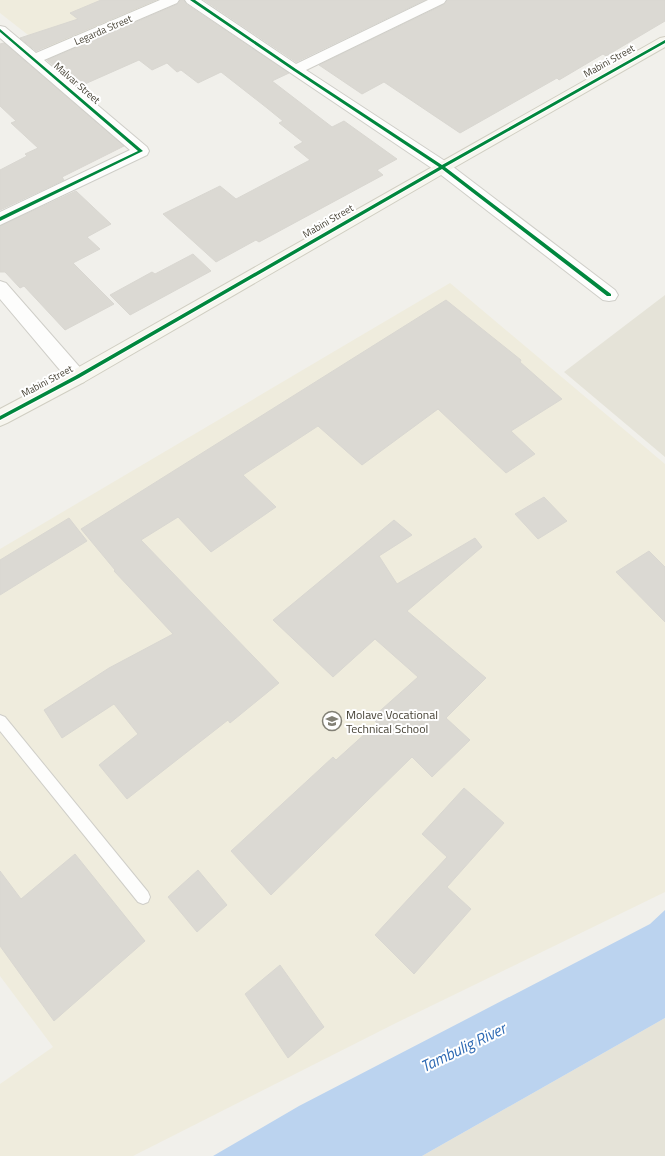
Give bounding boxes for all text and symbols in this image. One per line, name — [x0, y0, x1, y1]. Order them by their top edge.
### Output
street label: Legarda Street — [72, 11, 135, 49]
street label: Mabini Street — [581, 41, 638, 81]
street label: Malvar Street — [51, 59, 104, 108]
street label: Mabini Street — [300, 200, 357, 242]
street label: Mabini Street — [19, 361, 76, 401]
place label: Molave Vocational Technical School — [346, 705, 438, 738]
school or university icon: Molave Vocational Technical School — [321, 710, 343, 732]
water label: Tambulig River — [416, 1015, 511, 1078]

